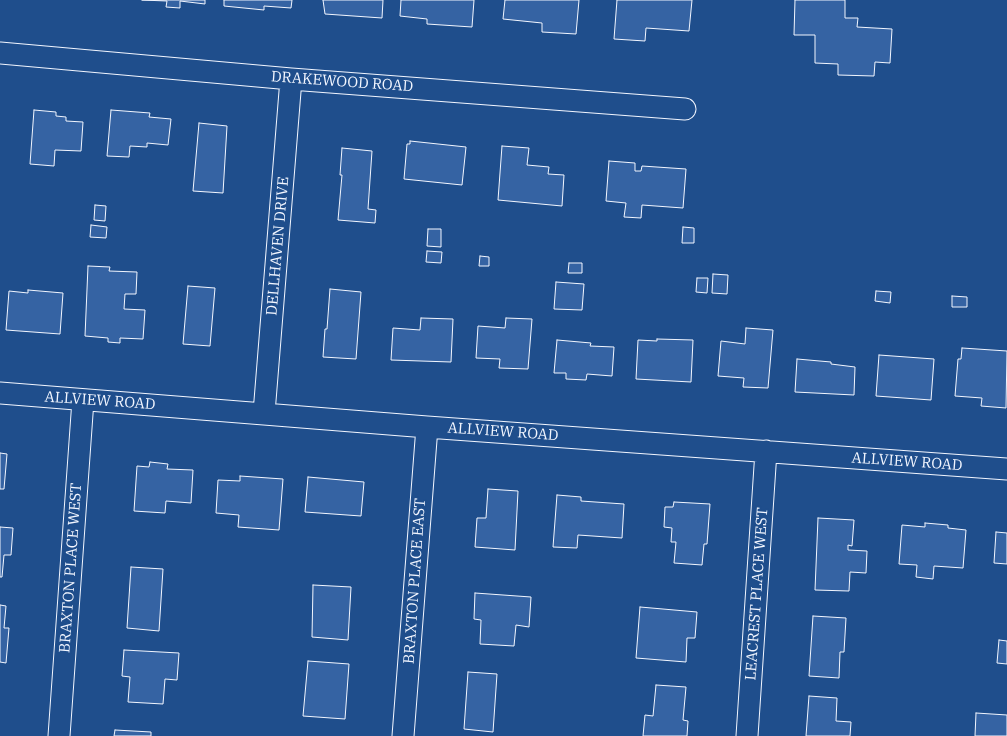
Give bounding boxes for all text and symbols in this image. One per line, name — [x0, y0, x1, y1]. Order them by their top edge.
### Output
street label: DRAKEWOOD ROAD — [270, 68, 414, 96]
street label: DELLHAVEN DRIVE — [263, 176, 293, 316]
street label: ALLVIEW ROAD — [44, 388, 156, 414]
street label: ALLVIEW ROAD — [447, 419, 559, 445]
street label: ALLVIEW ROAD — [851, 449, 963, 475]
street label: BRAXTON PLACE WEST — [56, 482, 86, 654]
street label: BRAXTON PLACE EAST — [400, 497, 430, 665]
street label: LEACREST PLACE WEST — [742, 507, 772, 681]

